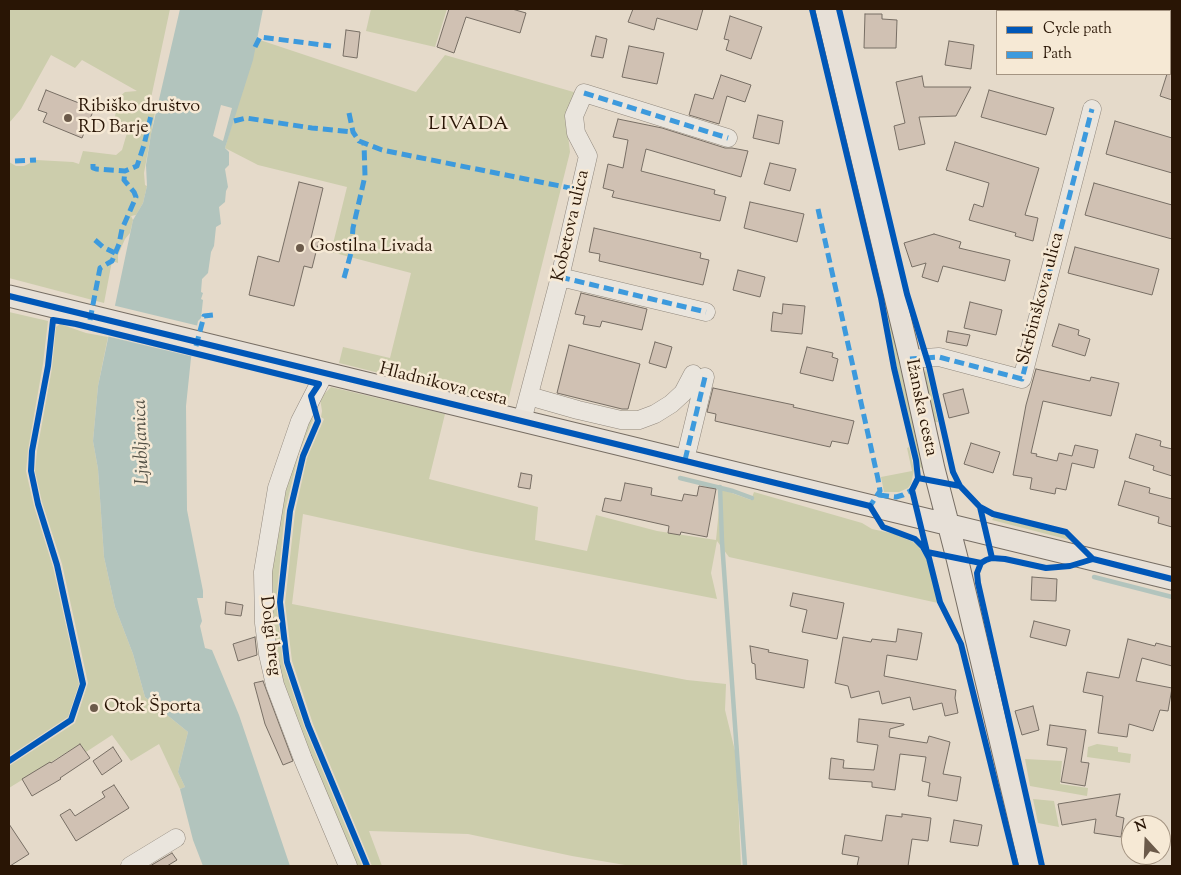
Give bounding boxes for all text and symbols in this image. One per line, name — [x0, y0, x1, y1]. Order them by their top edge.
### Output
legend — [996, 10, 1171, 75]
text: Cycle path — [1043, 19, 1112, 40]
text: Path — [1043, 44, 1072, 65]
place label: Ribiško društvo RD Barje — [78, 97, 200, 140]
marker: Ribiško društvo RD Barje — [62, 112, 74, 124]
district label: LIVADA — [428, 115, 510, 137]
street label: Kobetova ulica — [549, 168, 595, 284]
street label: Skrbinškova ulica — [1014, 230, 1070, 368]
place label: Gostilna Livada — [310, 237, 433, 259]
marker: Gostilna Livada — [294, 242, 306, 254]
street label: Ižanska cesta — [899, 357, 941, 459]
street label: Hladnikova cesta — [377, 360, 509, 412]
water label: Ljubljanica — [130, 399, 156, 485]
street label: Dolgi breg — [253, 595, 285, 677]
place label: Otok Športa — [104, 697, 201, 719]
marker: Otok Športa — [88, 702, 100, 714]
north arrow — [1121, 815, 1171, 865]
text: N — [1133, 816, 1150, 838]

